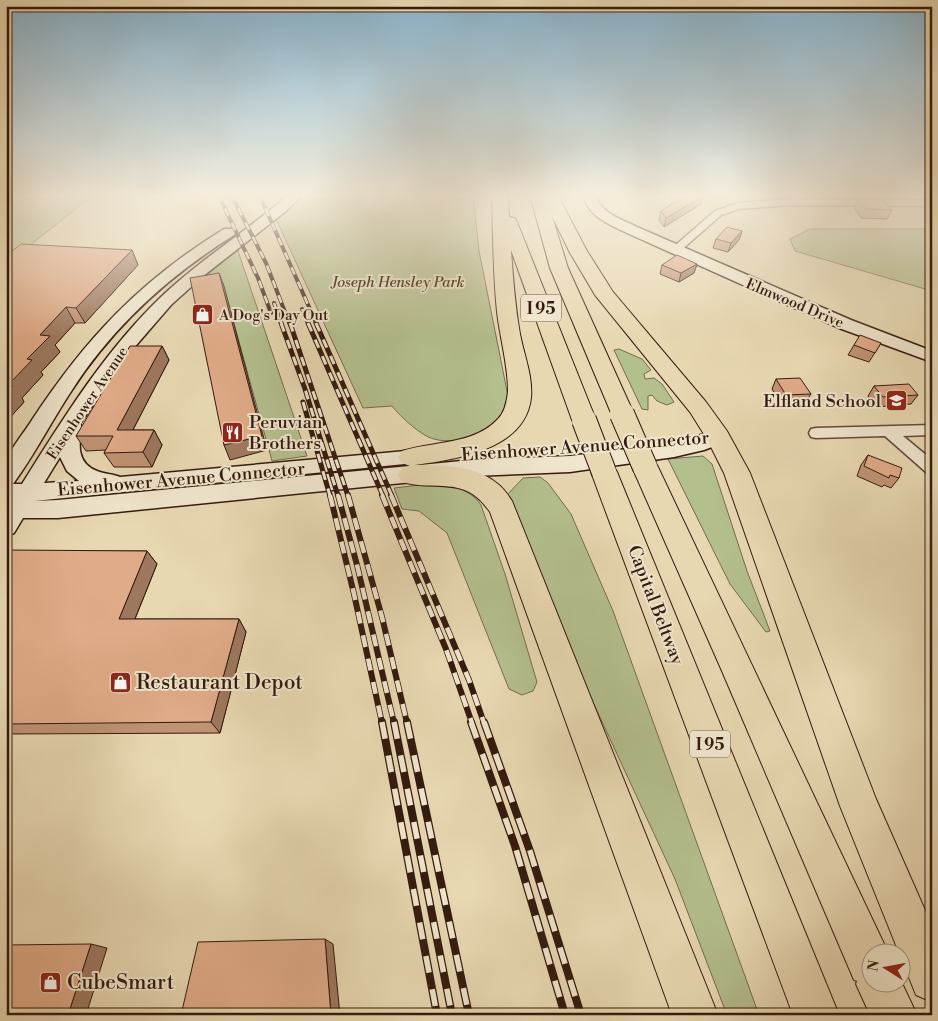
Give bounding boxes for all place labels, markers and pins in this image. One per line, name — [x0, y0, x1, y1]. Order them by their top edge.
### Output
shop icon: A Dog's Day Out — [191, 303, 215, 327]
place label: A Dog's Day Out — [218, 306, 329, 325]
school or university icon: Elfland School — [885, 389, 909, 413]
place label: Elfland School — [763, 390, 882, 413]
place label: Peruvian Brothers — [248, 411, 323, 455]
restaurant icon: Peruvian Brothers — [221, 420, 245, 444]
shop icon: Restaurant Depot — [108, 670, 132, 694]
place label: Restaurant Depot — [136, 670, 303, 696]
shop icon: CubeSmart — [39, 970, 63, 994]
place label: CubeSmart — [67, 970, 175, 996]

